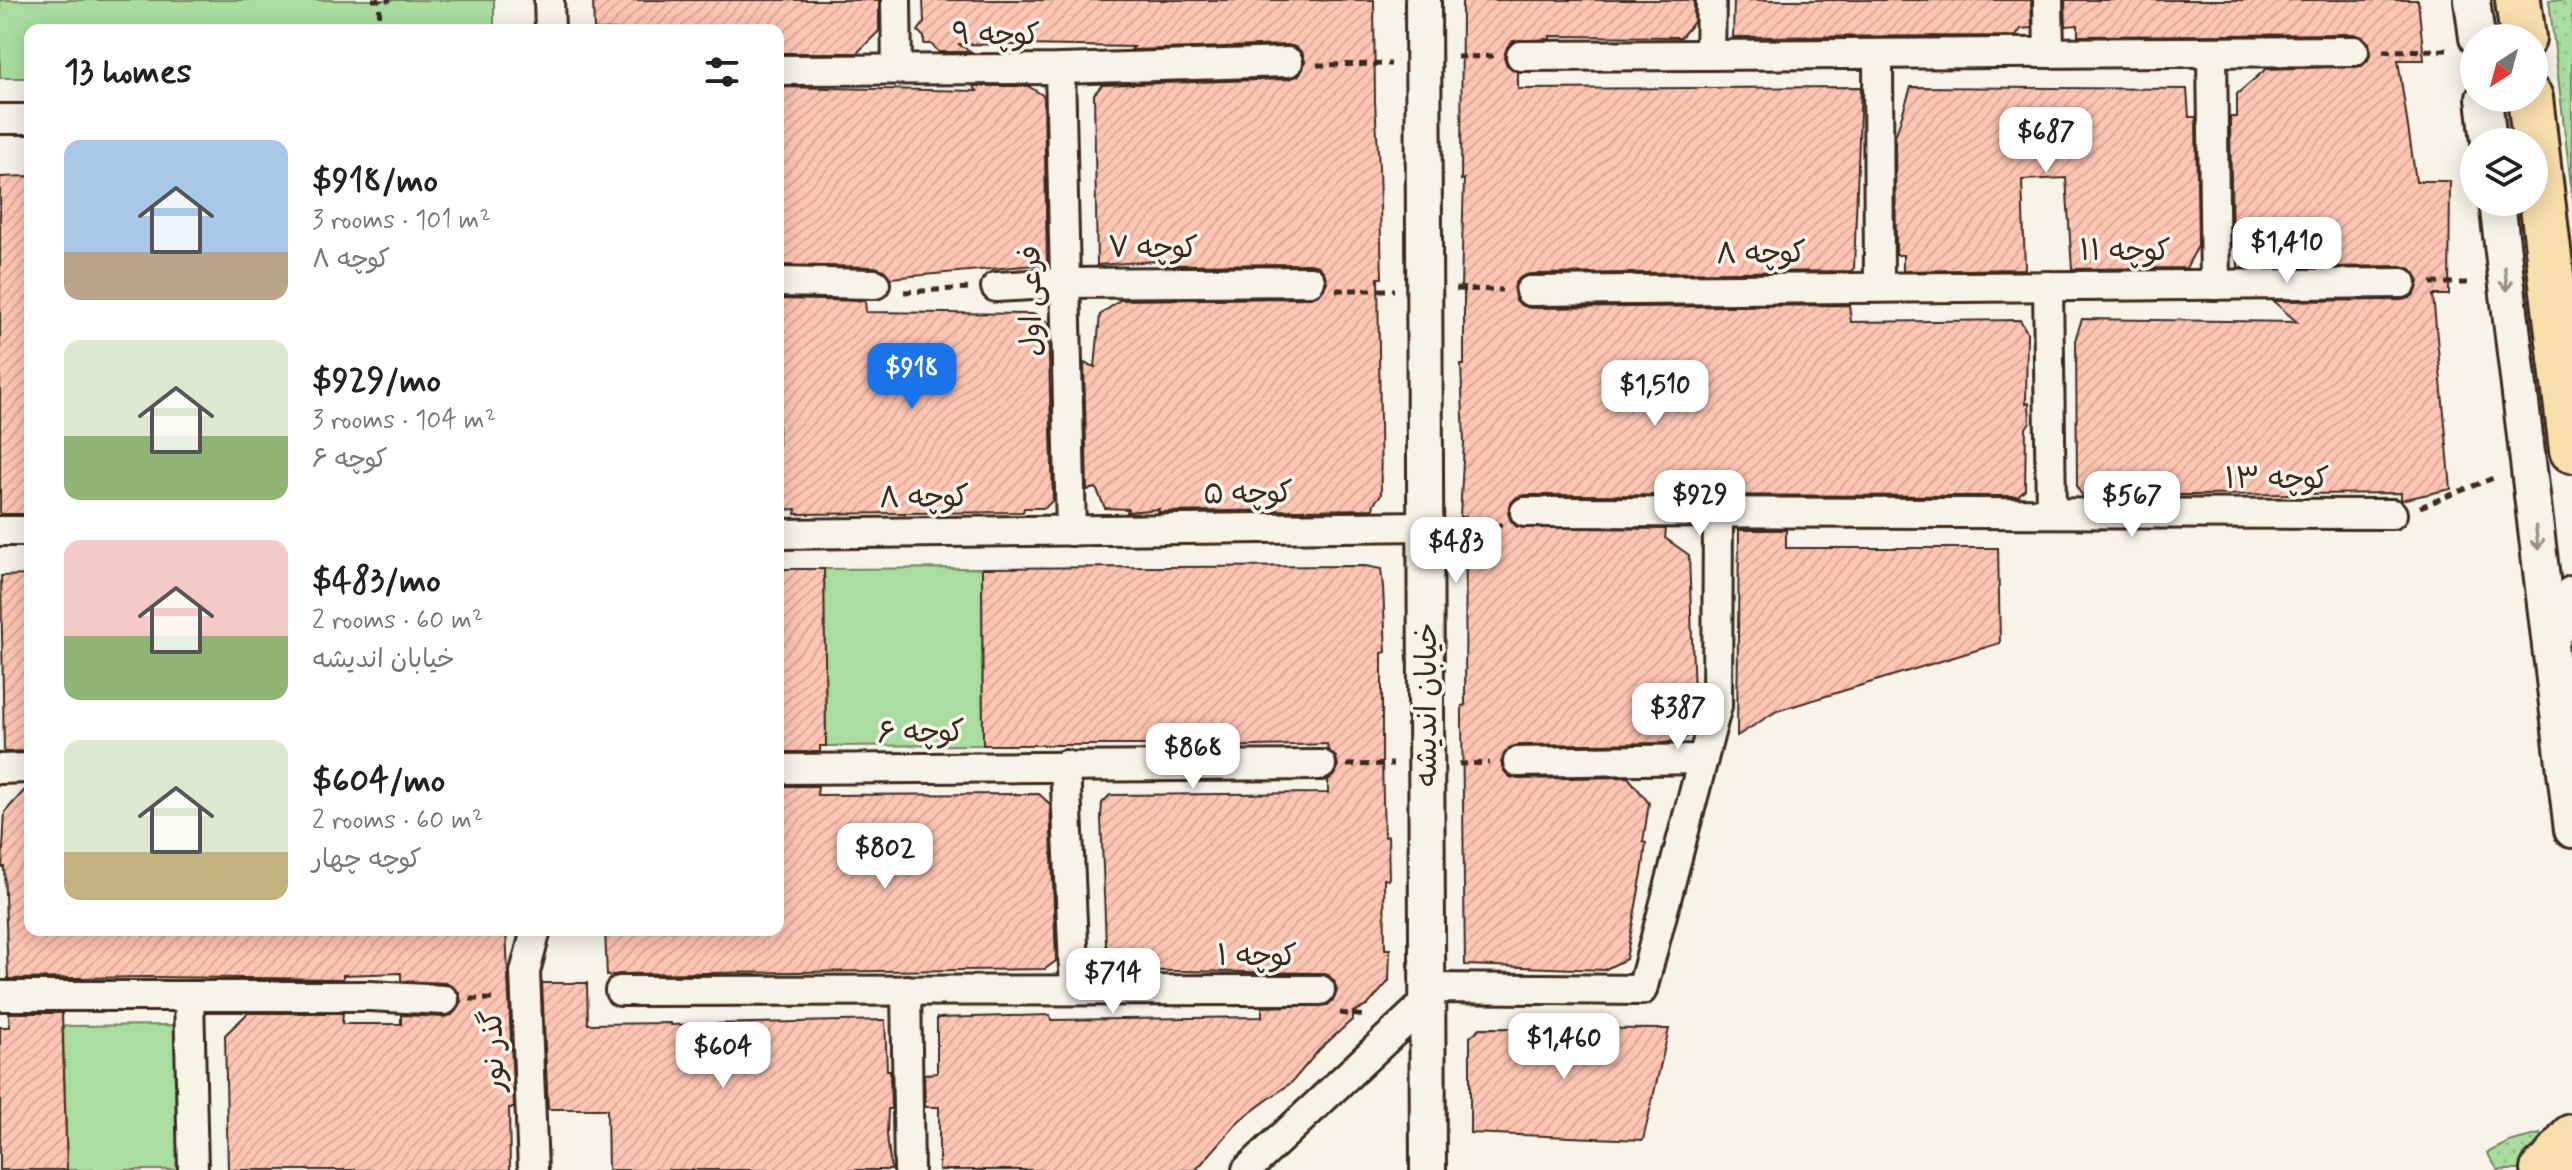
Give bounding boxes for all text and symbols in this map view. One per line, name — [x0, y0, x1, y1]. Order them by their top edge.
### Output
street label: کوچه ۹ — [952, 16, 1040, 55]
north arrow — [2460, 24, 2548, 112]
map controls — [2460, 24, 2548, 216]
text: 13 homes — [64, 50, 192, 95]
icon: filters — [700, 50, 744, 94]
pin: $687 — [1999, 107, 2093, 175]
text: $687 — [2017, 116, 2075, 150]
button: layers — [2460, 128, 2548, 216]
text: $918/mo — [312, 159, 438, 204]
icon: home — [128, 172, 224, 268]
text: 3 rooms · 101 m² — [312, 204, 491, 238]
pin: $1,410 — [2222, 217, 2352, 285]
text: $1,410 — [2251, 226, 2323, 260]
street label: کوچه ۷ — [1108, 229, 1198, 268]
street label: کوچه ۱۱ — [2079, 232, 2171, 271]
street label: کوچه ۸ — [1716, 234, 1806, 274]
text: کوچه ۸ — [312, 243, 390, 277]
street label: فرعی اول — [1012, 245, 1052, 357]
one-way arrow — [2499, 266, 2514, 292]
pin: $918 — [865, 343, 959, 411]
text: $918 — [885, 352, 939, 386]
text: $929/mo — [312, 359, 441, 404]
pin: $1,510 — [1590, 360, 1720, 428]
text: $1,510 — [1619, 369, 1691, 403]
icon: home — [128, 372, 224, 468]
text: 3 rooms · 104 m² — [312, 404, 496, 438]
text: کوچه ۶ — [312, 443, 388, 477]
street label: کوچه ۱۳ — [2225, 460, 2329, 499]
pin: $929 — [1653, 470, 1747, 538]
pin: $567 — [2085, 471, 2179, 539]
street label: کوچه ۵ — [1203, 474, 1293, 514]
street label: کوچه ۸ — [879, 478, 969, 518]
text: $929 — [1672, 479, 1728, 513]
text: $567 — [2102, 480, 2162, 514]
pin: $483 — [1409, 517, 1503, 585]
one-way arrow — [2529, 524, 2544, 550]
text: $483 — [1428, 526, 1484, 560]
text: $483/mo — [312, 559, 441, 604]
icon: home — [128, 572, 224, 668]
text: 2 rooms · 60 m² — [312, 604, 483, 638]
street label: خیابان اندیشه — [1408, 623, 1447, 787]
text: خیابان اندیشه — [312, 643, 455, 677]
pin: $387 — [1631, 683, 1725, 751]
text: $387 — [1650, 692, 1706, 726]
street label: کوچه ۶ — [877, 713, 965, 753]
pin: $868 — [1146, 723, 1240, 791]
text: $868 — [1164, 732, 1222, 766]
text: $604/mo — [312, 759, 445, 804]
icon: home — [128, 772, 224, 868]
text: 2 rooms · 60 m² — [312, 804, 483, 838]
pin: $802 — [838, 823, 932, 891]
text: $802 — [855, 832, 915, 866]
text: کوچه چهار — [312, 843, 422, 877]
street label: کوچه ۱ — [1217, 937, 1297, 976]
pin: $714 — [1066, 948, 1160, 1016]
text: $714 — [1084, 957, 1142, 991]
street label: گذر نور — [473, 1009, 515, 1094]
pin: $1,460 — [1499, 1013, 1629, 1081]
pin: $604 — [676, 1022, 770, 1090]
text: $1,460 — [1526, 1022, 1602, 1056]
text: $604 — [694, 1031, 752, 1065]

